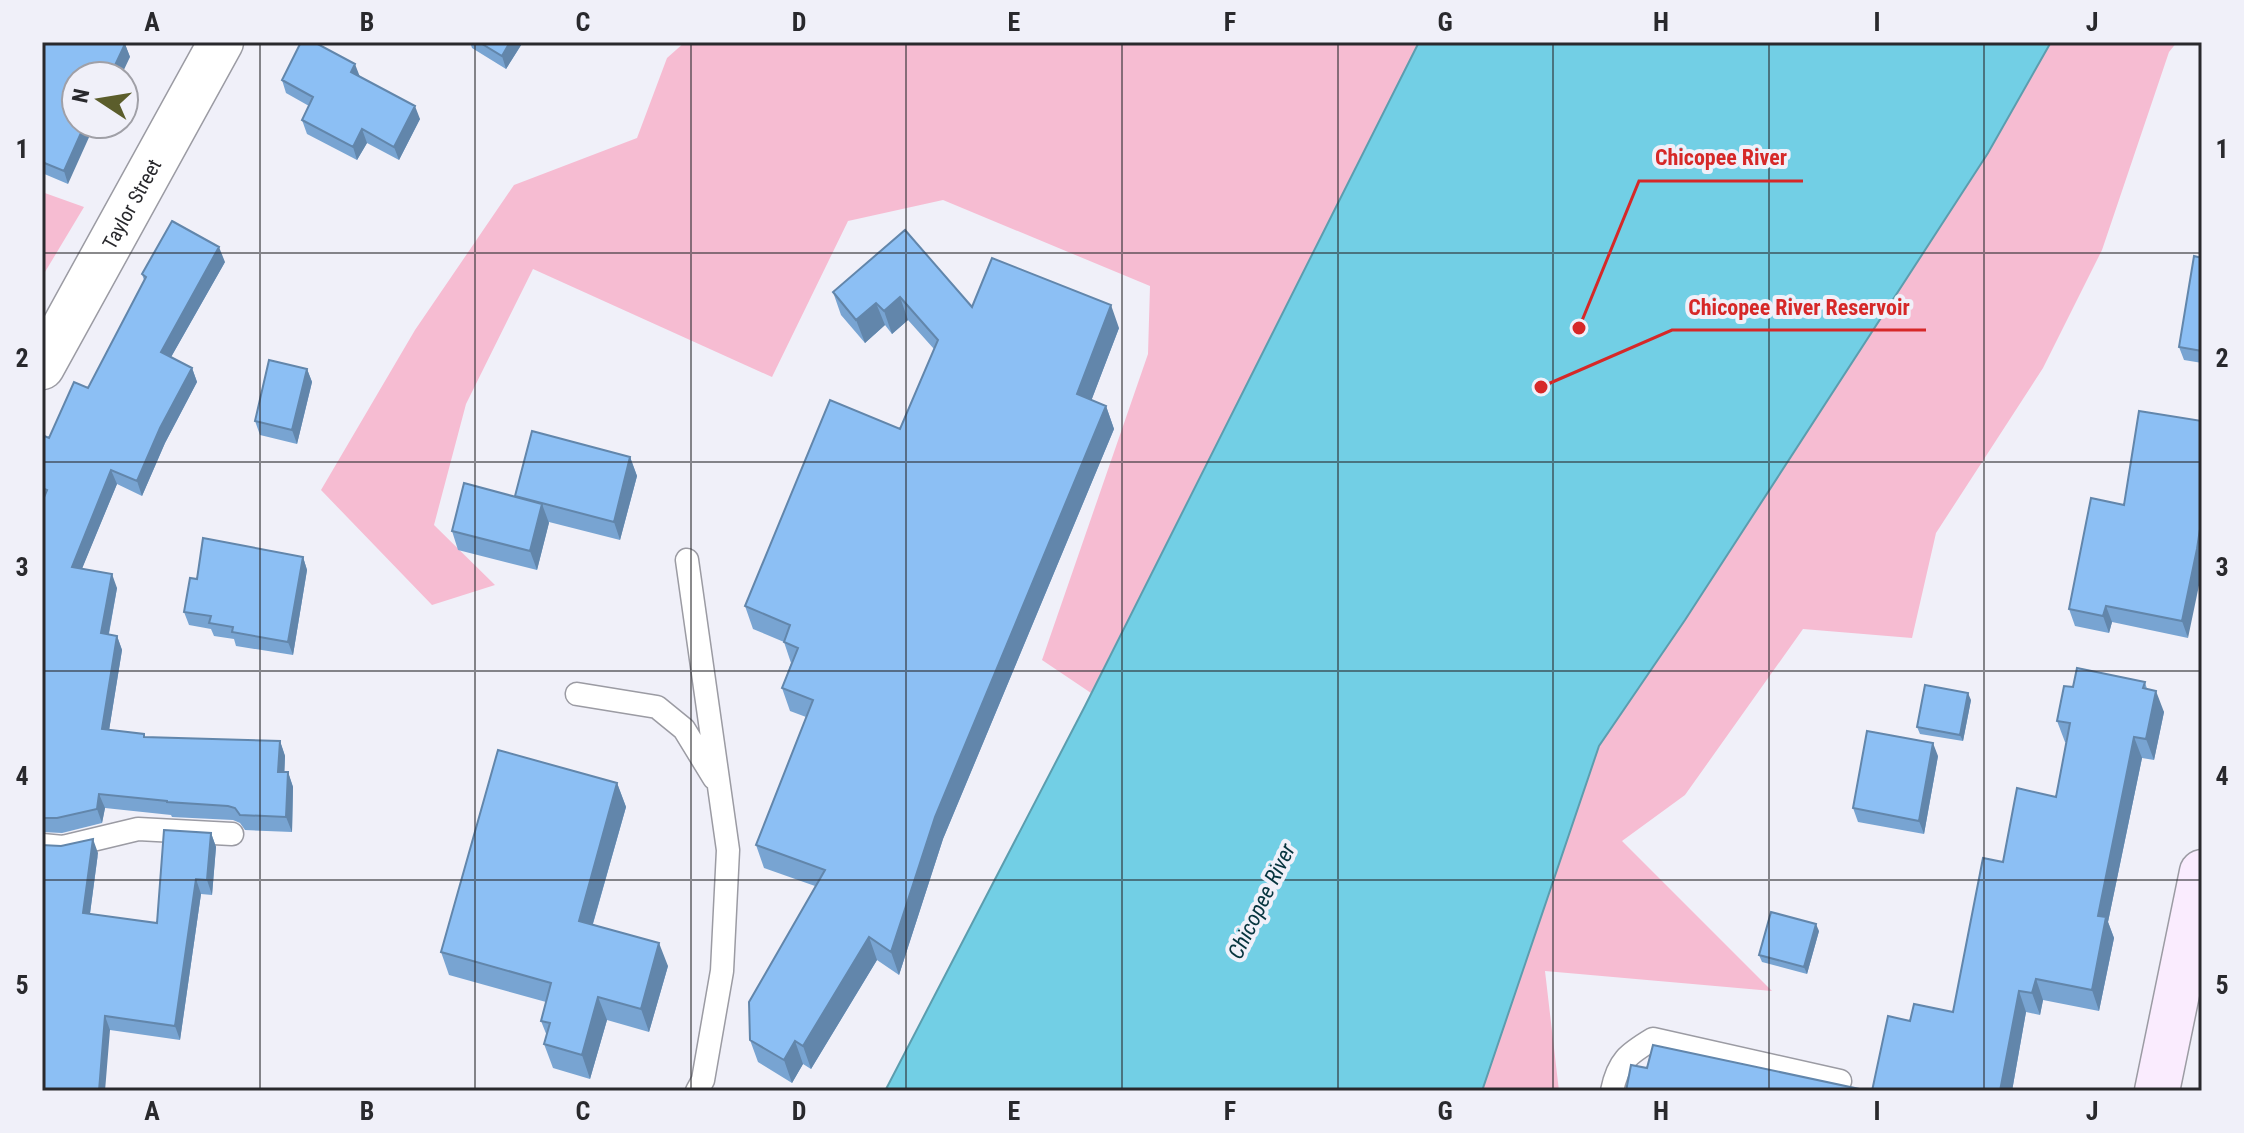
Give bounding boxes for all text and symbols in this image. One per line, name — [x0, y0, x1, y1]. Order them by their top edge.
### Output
text: A — [144, 7, 160, 37]
text: B — [360, 7, 374, 37]
text: C — [576, 7, 591, 37]
text: D — [792, 7, 806, 37]
text: E — [1008, 7, 1021, 37]
text: F — [1224, 7, 1236, 37]
text: G — [1437, 7, 1453, 37]
text: H — [1653, 7, 1669, 37]
text: I — [1873, 7, 1881, 37]
text: J — [2086, 7, 2098, 37]
north arrow — [60, 60, 140, 140]
text: N — [67, 87, 95, 105]
text: 1 — [15, 134, 29, 164]
text: 1 — [2215, 134, 2229, 164]
callout: Chicopee River — [1639, 135, 1803, 181]
text: Chicopee River — [1655, 145, 1787, 170]
street label: Taylor Street — [97, 155, 166, 253]
callout: Chicopee River Reservoir — [1672, 284, 1926, 330]
text: Chicopee River Reservoir — [1688, 295, 1910, 320]
text: 2 — [15, 343, 29, 373]
text: 2 — [2215, 343, 2229, 373]
text: 3 — [15, 552, 29, 582]
text: 3 — [2215, 552, 2229, 582]
text: 4 — [15, 761, 29, 791]
text: 4 — [2215, 761, 2229, 791]
water label: Chicopee River — [1223, 839, 1300, 963]
text: 5 — [15, 970, 29, 1000]
text: 5 — [2215, 970, 2229, 1000]
text: A — [144, 1096, 160, 1126]
text: B — [360, 1096, 374, 1126]
text: C — [576, 1096, 591, 1126]
text: D — [792, 1096, 806, 1126]
text: E — [1008, 1096, 1021, 1126]
text: F — [1224, 1096, 1236, 1126]
text: G — [1437, 1096, 1453, 1126]
text: H — [1653, 1096, 1669, 1126]
text: I — [1873, 1096, 1881, 1126]
text: J — [2086, 1096, 2098, 1126]

